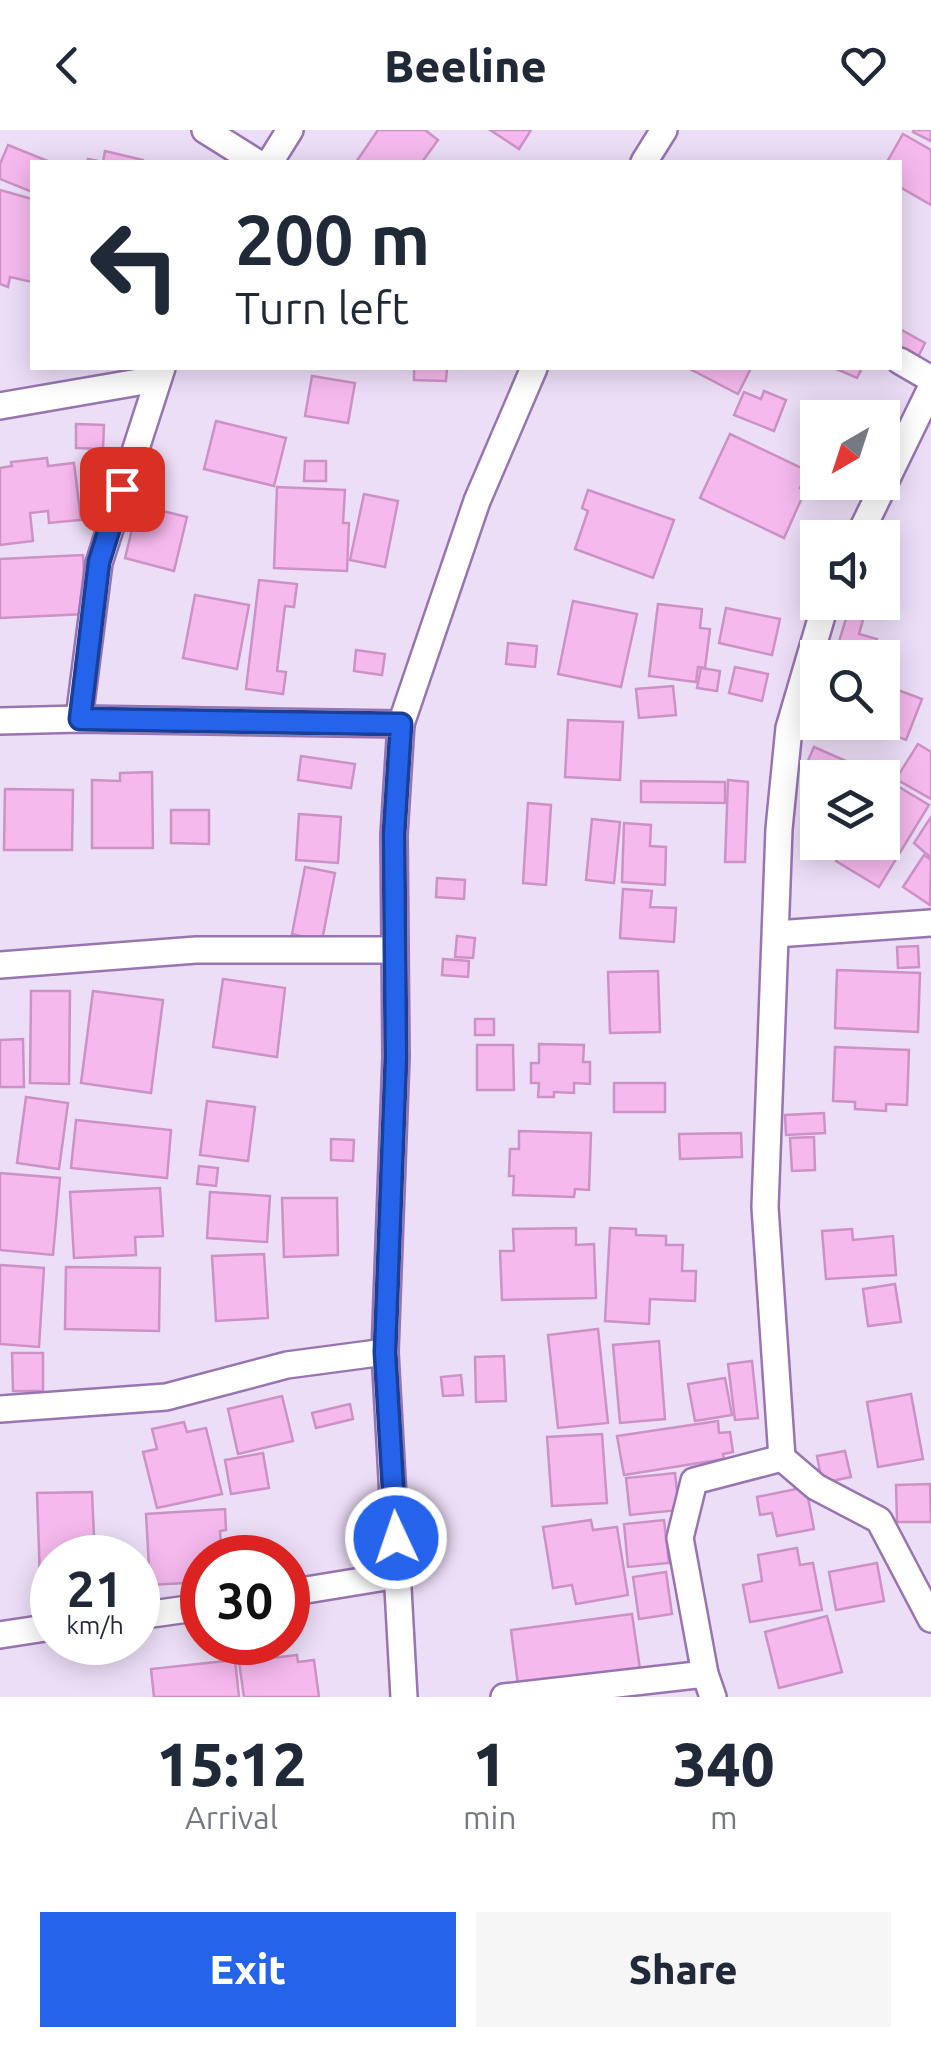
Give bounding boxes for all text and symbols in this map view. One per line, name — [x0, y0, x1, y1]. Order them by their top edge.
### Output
icon: back — [40, 38, 95, 93]
icon: heart — [836, 38, 891, 93]
text: Beeline — [384, 40, 547, 91]
icon: left — [70, 200, 200, 330]
text: 200 m — [235, 200, 430, 278]
text: Turn left — [235, 282, 409, 333]
north arrow — [800, 400, 900, 500]
map controls — [800, 400, 900, 860]
pin — [80, 447, 165, 532]
icon: arrive — [95, 462, 150, 517]
button: sound — [800, 520, 900, 620]
button: search — [800, 640, 900, 740]
button: layers — [800, 760, 900, 860]
position arrow — [344, 1486, 448, 1590]
speed limit sign: 30 — [180, 1535, 310, 1665]
text: 21 — [67, 1560, 123, 1616]
text: km/h — [66, 1611, 124, 1639]
text: 15:12 — [156, 1730, 307, 1797]
text: 1 — [473, 1730, 507, 1797]
text: 340 — [673, 1730, 775, 1797]
text: Arrival — [185, 1799, 278, 1835]
text: min — [463, 1799, 517, 1835]
text: m — [710, 1799, 738, 1835]
button: Exit — [40, 1912, 456, 2027]
button: Share — [476, 1912, 891, 2027]

